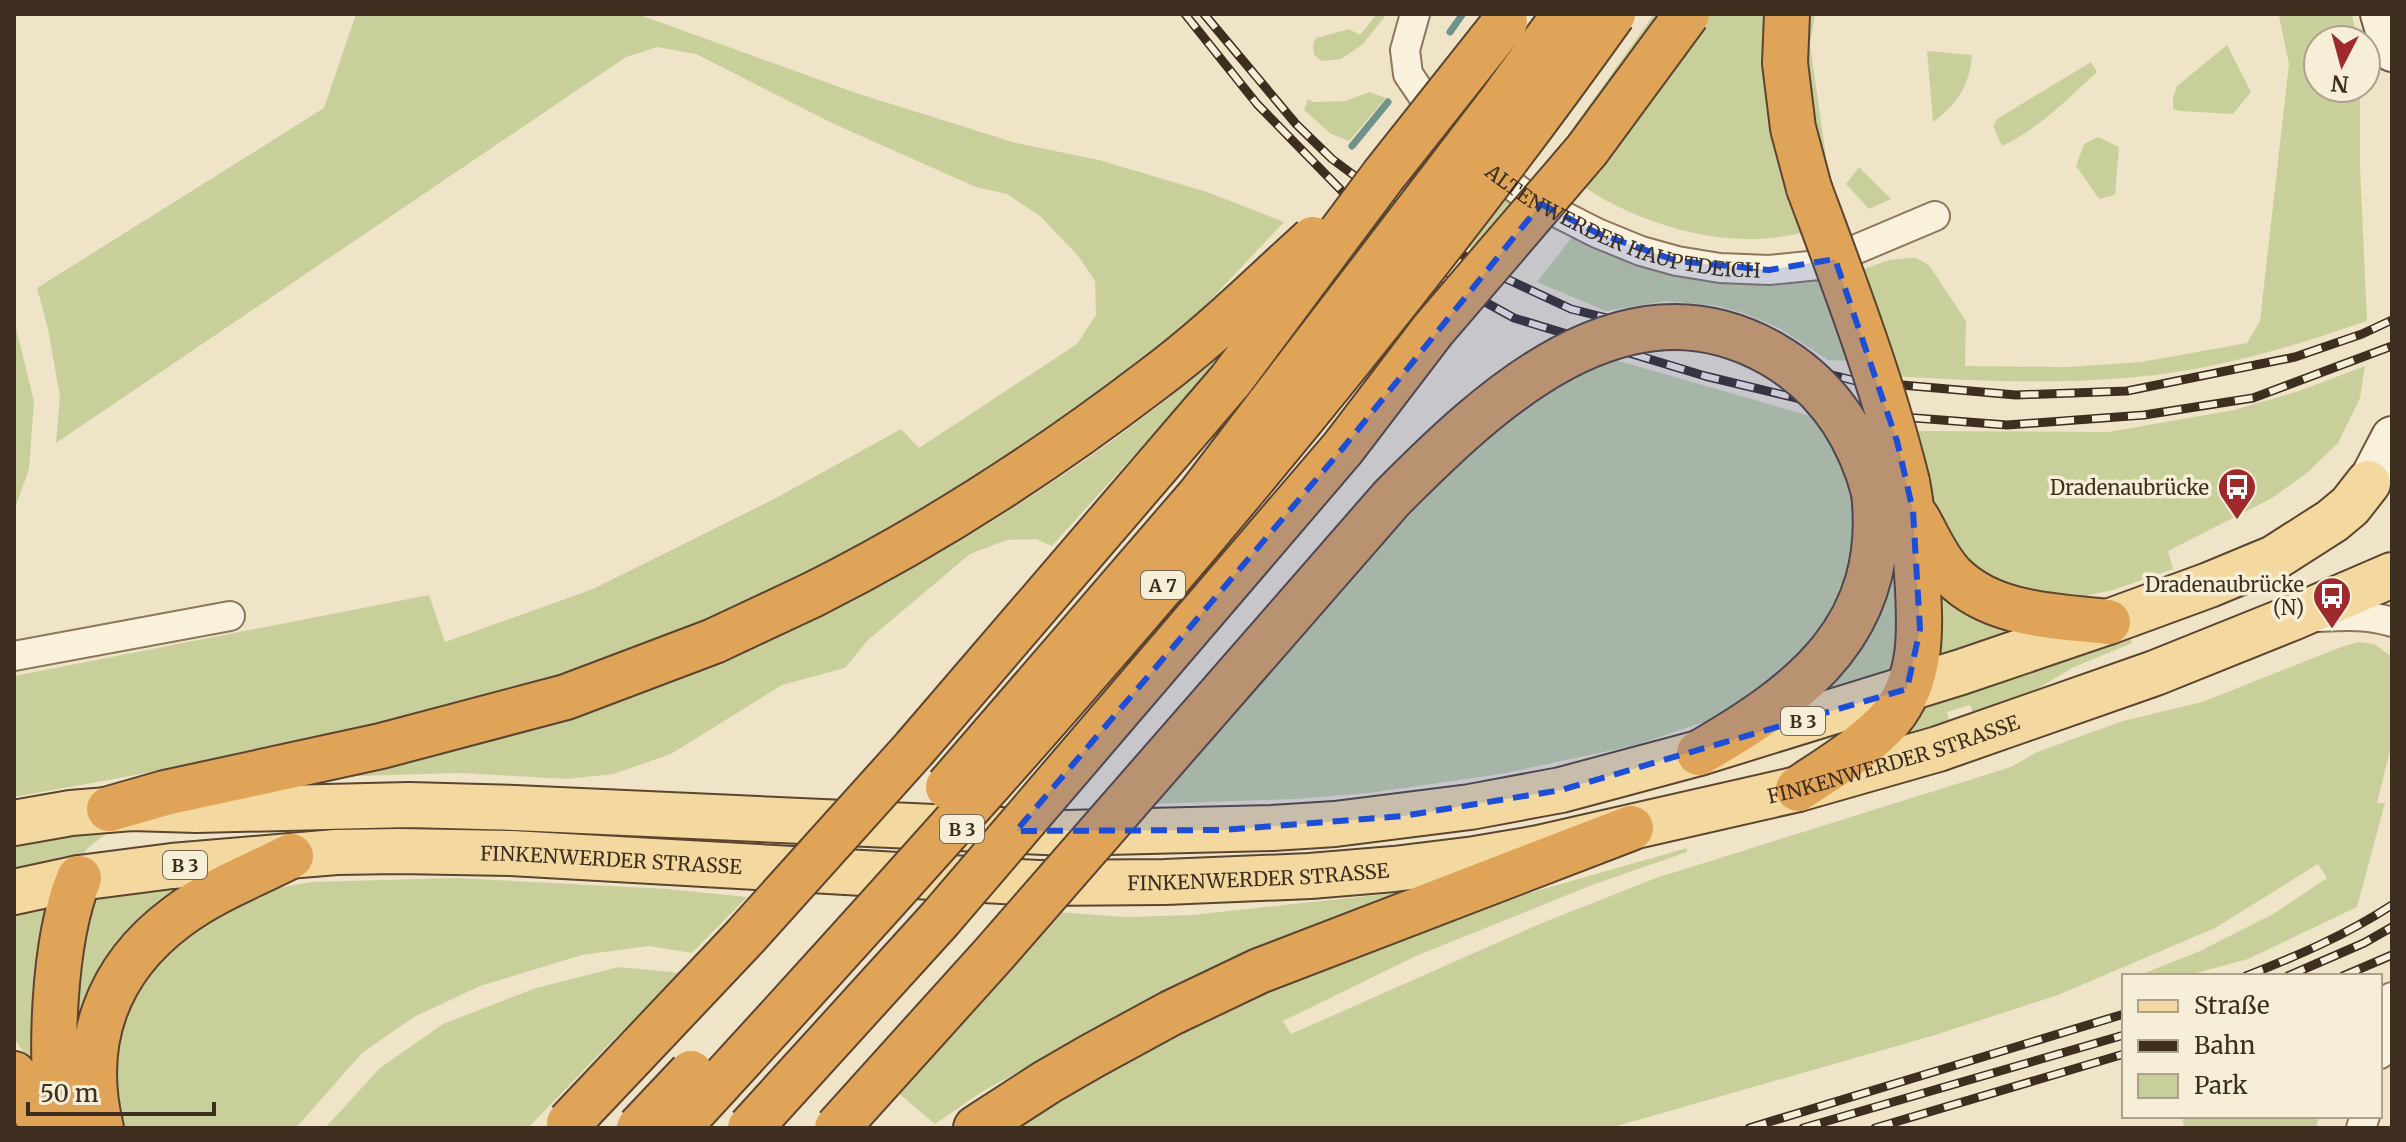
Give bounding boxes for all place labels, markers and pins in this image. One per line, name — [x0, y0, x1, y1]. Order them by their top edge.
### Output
bus stop icon: Dradenaubrücke — [2216, 466, 2258, 521]
place label: Dradenaubrücke — [2050, 475, 2209, 500]
place label: Dradenaubrücke (N) — [2145, 572, 2304, 620]
bus stop icon: Dradenaubrücke (N) — [2311, 575, 2353, 630]

